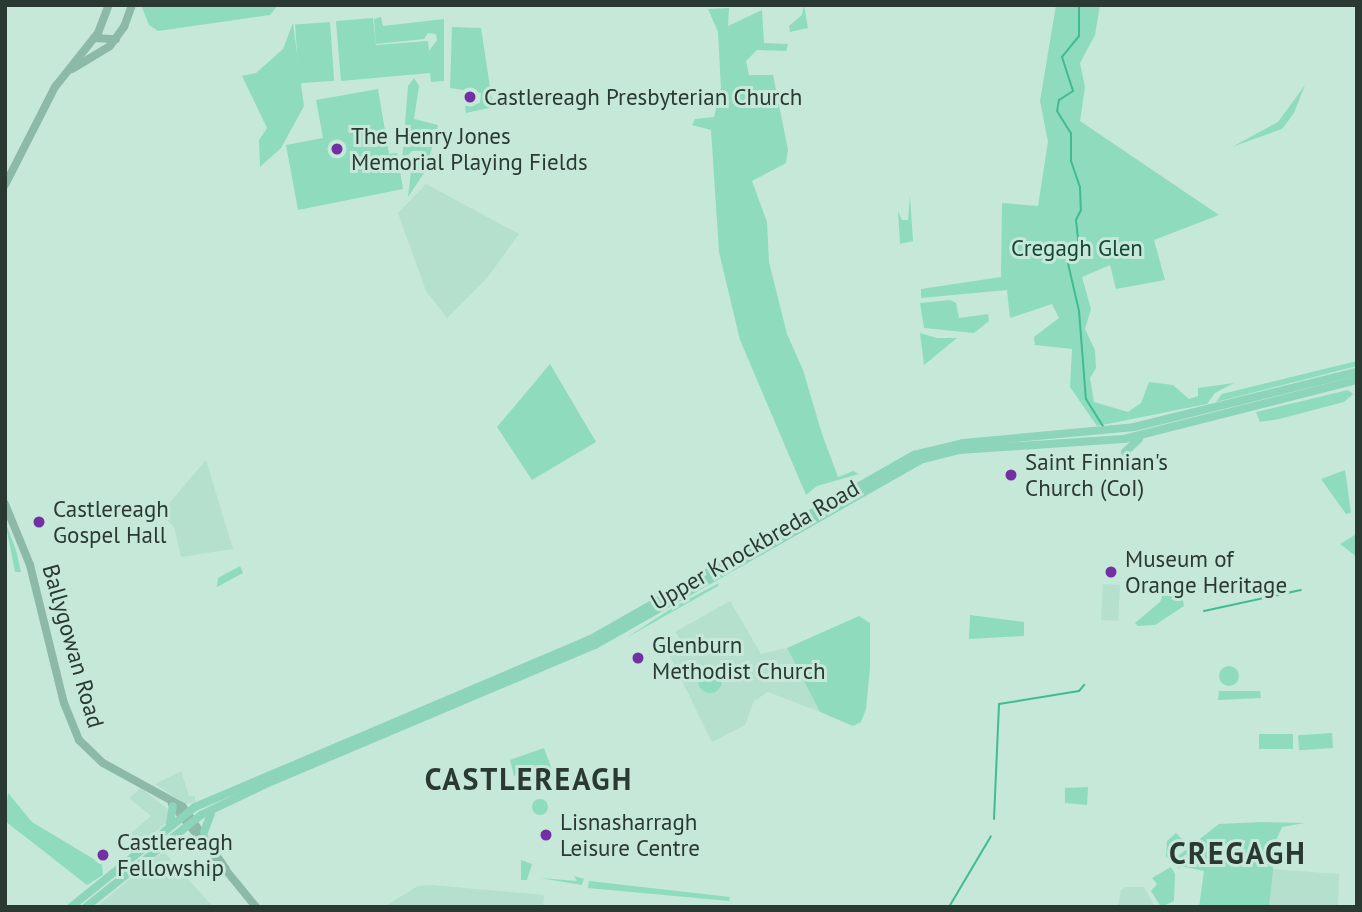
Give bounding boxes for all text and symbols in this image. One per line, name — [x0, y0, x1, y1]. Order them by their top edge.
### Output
place label: Castlereagh Presbyterian Church — [484, 83, 802, 111]
marker: Castlereagh Presbyterian Church — [462, 89, 478, 105]
place label: The Henry Jones Memorial Playing Fields — [351, 122, 588, 176]
marker: The Henry Jones Memorial Playing Fields — [329, 141, 345, 157]
park label: Cregagh Glen — [1011, 234, 1143, 262]
place label: Saint Finnian's Church (CoI) — [1025, 448, 1168, 502]
marker: Saint Finnian's Church (CoI) — [1003, 467, 1019, 483]
street label: Upper Knockbreda Road — [646, 474, 864, 616]
place label: Castlereagh Gospel Hall — [53, 495, 169, 549]
marker: Castlereagh Gospel Hall — [31, 514, 47, 530]
place label: Museum of Orange Heritage — [1125, 545, 1287, 599]
street label: Ballygowan Road — [36, 561, 110, 731]
marker: Museum of Orange Heritage — [1103, 564, 1119, 580]
place label: Glenburn Methodist Church — [652, 631, 826, 685]
marker: Glenburn Methodist Church — [630, 650, 646, 666]
district label: CASTLEREAGH — [426, 761, 632, 797]
place label: Lisnasharragh Leisure Centre — [560, 808, 700, 862]
marker: Lisnasharragh Leisure Centre — [538, 827, 554, 843]
place label: Castlereagh Fellowship — [117, 828, 233, 882]
district label: CREGAGH — [1170, 835, 1306, 871]
marker: Castlereagh Fellowship — [95, 847, 111, 863]

